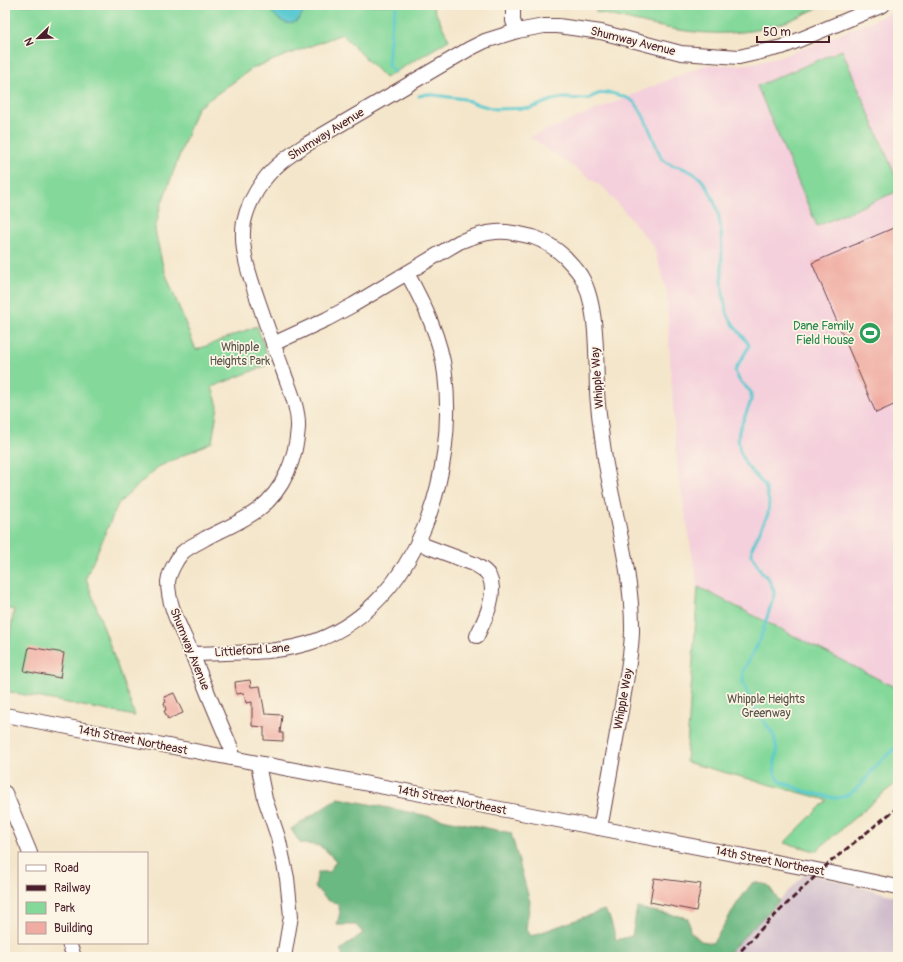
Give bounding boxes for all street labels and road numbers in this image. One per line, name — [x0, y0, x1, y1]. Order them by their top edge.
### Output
street label: Shumway Avenue — [589, 24, 677, 59]
street label: Shumway Avenue — [285, 105, 367, 164]
street label: Whipple Way — [588, 347, 607, 409]
street label: Shumway Avenue — [166, 606, 213, 693]
street label: Littleford Lane — [214, 640, 290, 661]
street label: Whipple Way — [611, 667, 636, 731]
street label: 14th Street Northeast — [77, 723, 189, 758]
street label: 14th Street Northeast — [396, 783, 508, 818]
street label: 14th Street Northeast — [714, 844, 826, 879]

